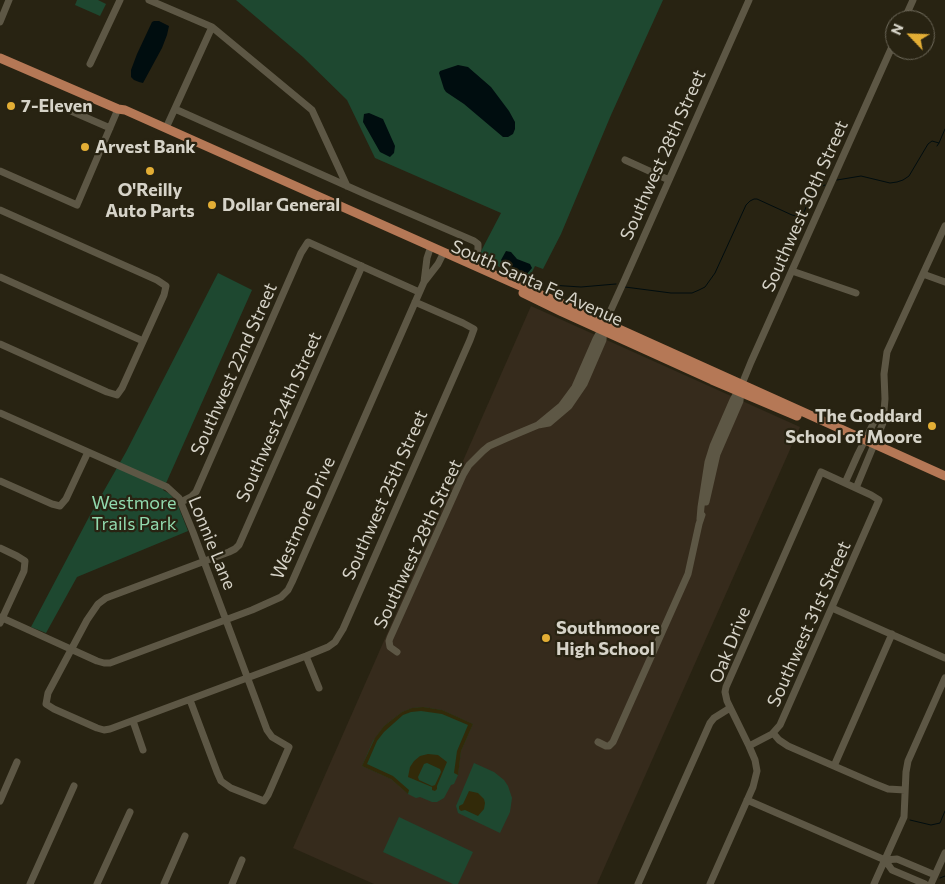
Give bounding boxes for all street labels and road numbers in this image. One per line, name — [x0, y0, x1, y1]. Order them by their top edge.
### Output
street label: Southwest 28th Street — [616, 66, 710, 244]
street label: Southwest 30th Street — [757, 117, 853, 295]
street label: South Santa Fe Avenue — [448, 235, 626, 331]
street label: Southwest 22nd Street — [186, 279, 282, 459]
street label: Southwest 24th Street — [232, 329, 326, 505]
street label: Southwest 25th Street — [338, 407, 432, 583]
street label: Westmore Drive — [266, 453, 340, 583]
street label: Southwest 28th Street — [369, 456, 467, 632]
street label: Lonnie Lane — [183, 493, 241, 593]
street label: Southwest 31st Street — [763, 538, 855, 710]
street label: Oak Drive — [705, 603, 755, 687]

